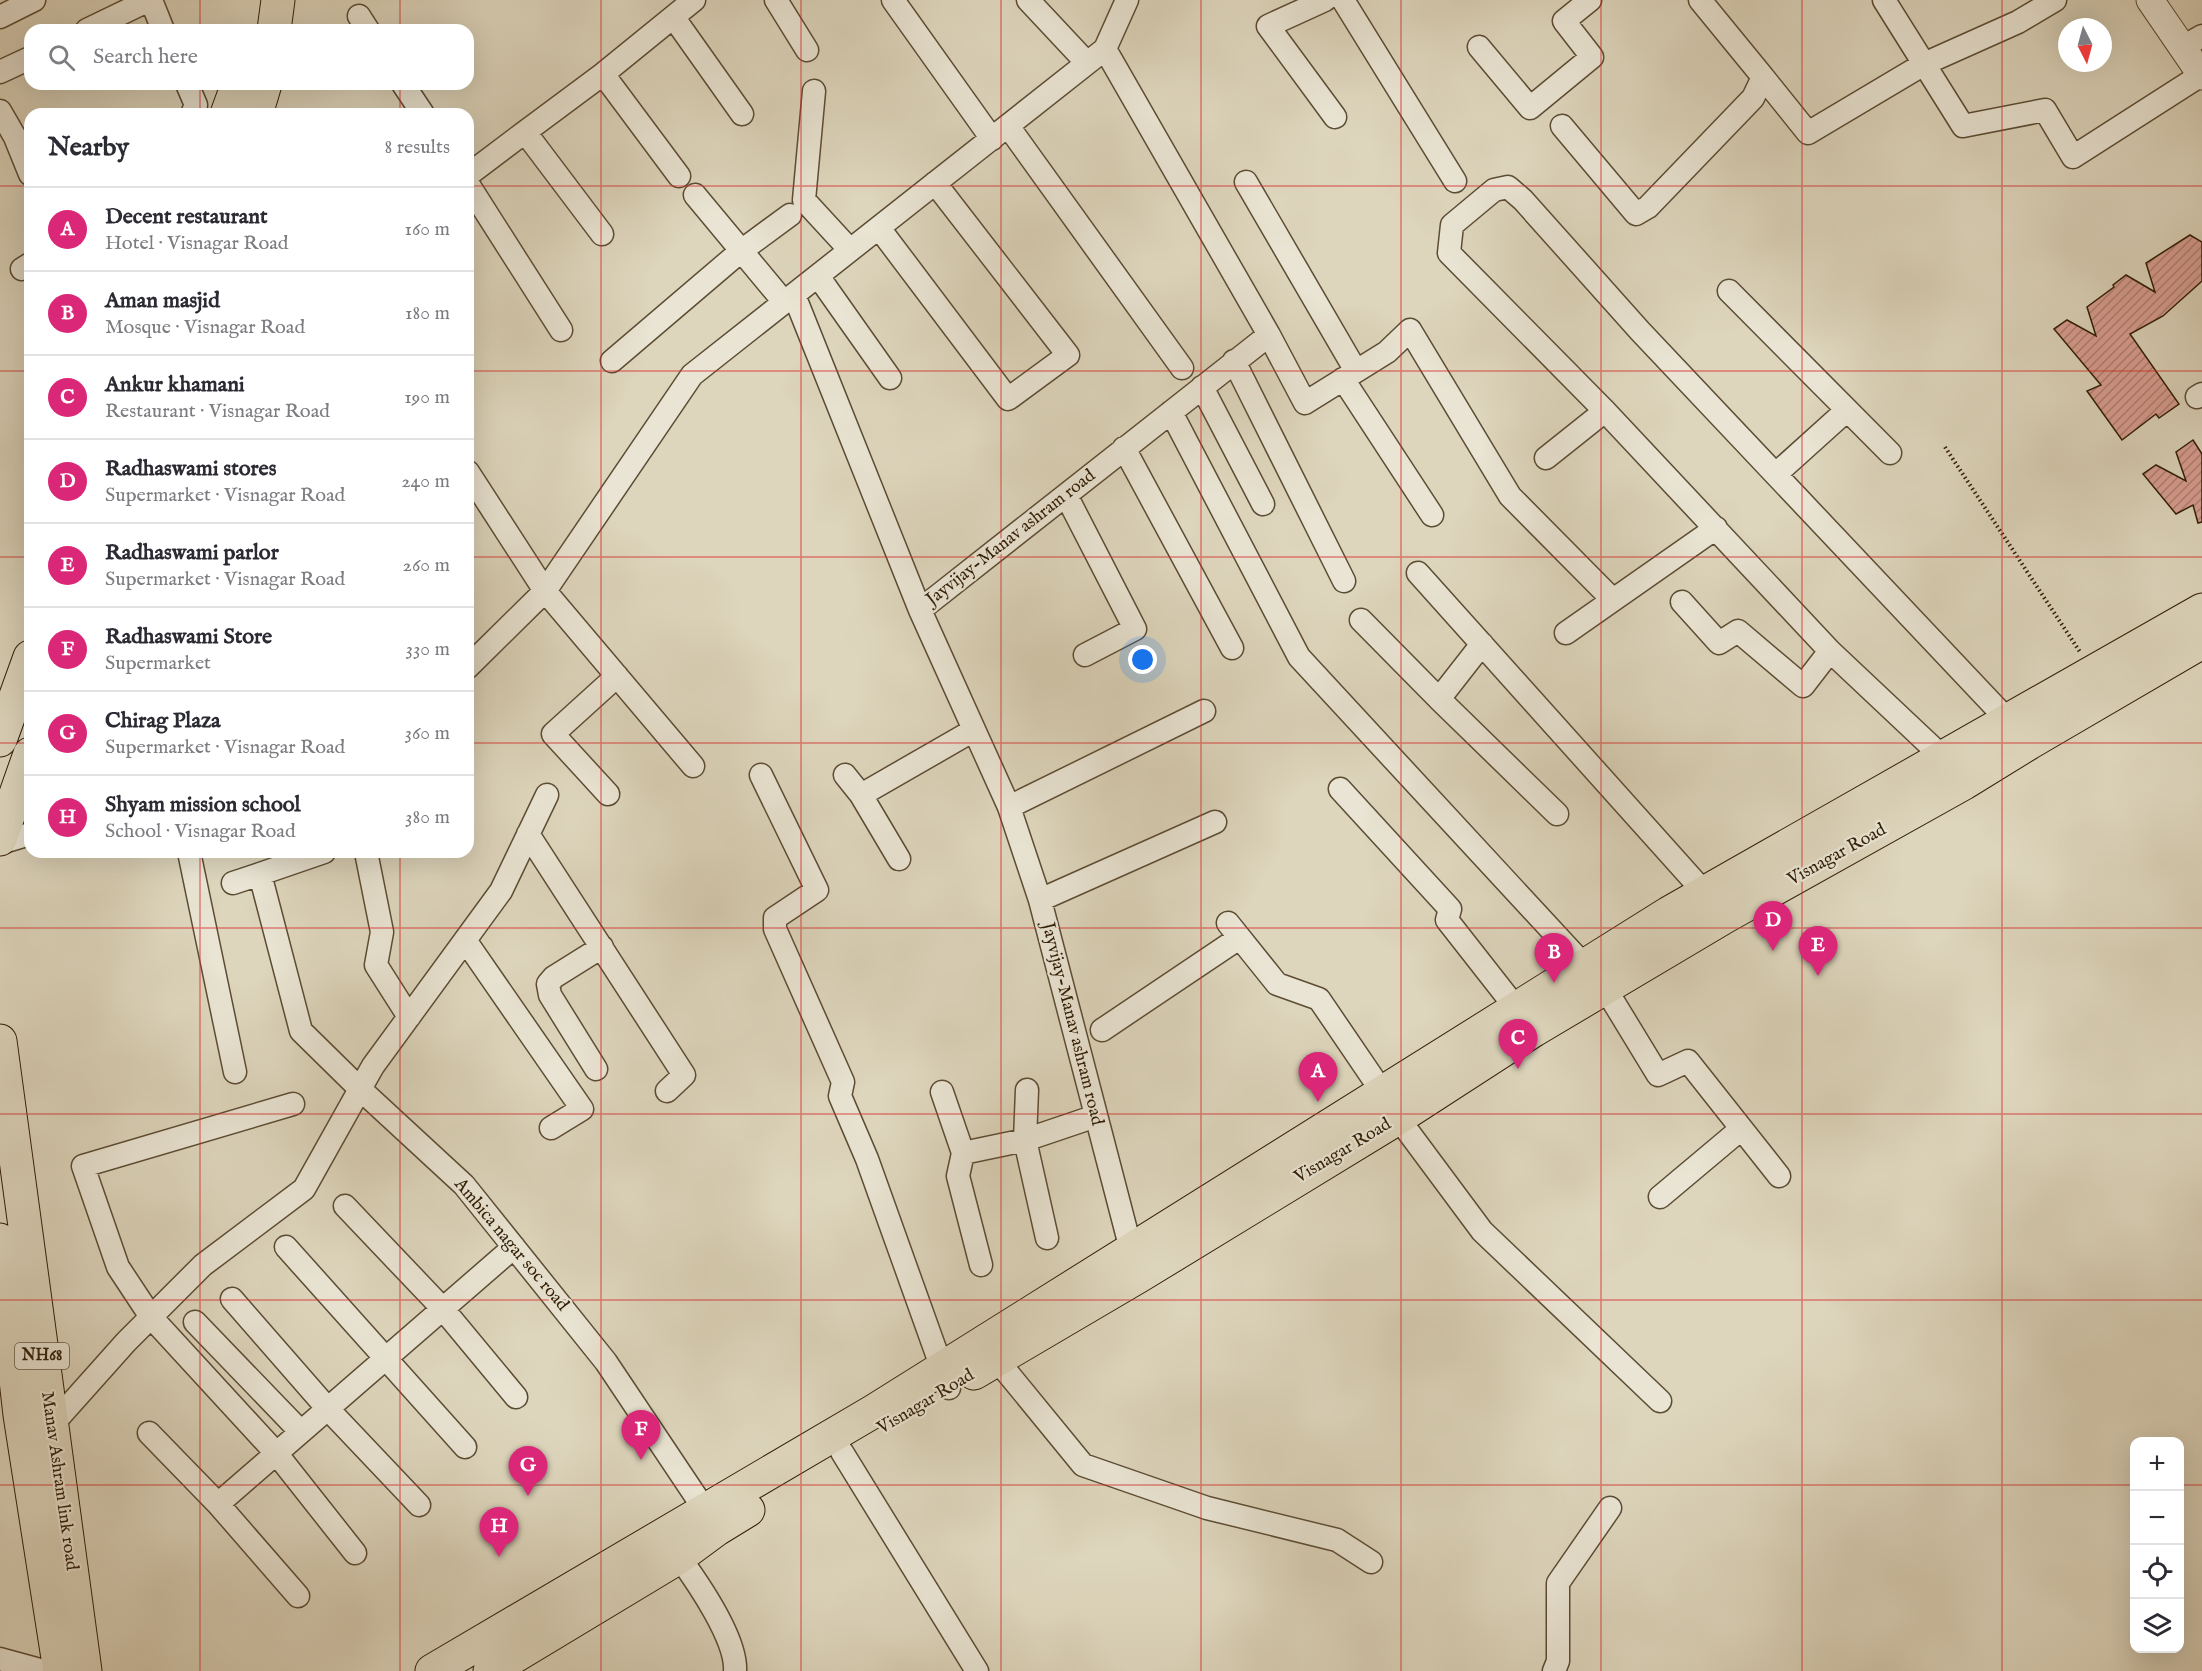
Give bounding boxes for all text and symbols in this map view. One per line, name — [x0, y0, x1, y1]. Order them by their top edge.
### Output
north arrow — [2058, 18, 2112, 72]
search box — [24, 24, 474, 90]
icon: search — [45, 41, 78, 74]
text: Search here — [93, 43, 198, 71]
text: Nearby — [48, 131, 129, 164]
text: 8 results — [384, 135, 450, 160]
text: Decent restaurant — [105, 203, 267, 231]
text: A — [61, 217, 74, 242]
text: 160 m — [404, 217, 450, 242]
text: Hotel · Visnagar Road — [105, 231, 288, 256]
text: Aman masjid — [105, 287, 220, 315]
text: B — [61, 301, 74, 326]
text: 180 m — [405, 301, 450, 326]
text: Mosque · Visnagar Road — [105, 315, 305, 340]
text: Ankur khamani — [105, 371, 245, 399]
text: C — [60, 385, 75, 410]
text: 190 m — [404, 385, 450, 410]
text: Restaurant · Visnagar Road — [105, 399, 330, 424]
text: Radhaswami stores — [105, 455, 276, 483]
street label: Jayvijay-Manav ashram road — [920, 464, 1101, 612]
text: D — [59, 469, 76, 494]
text: 240 m — [401, 469, 450, 494]
text: Supermarket · Visnagar Road — [105, 483, 345, 508]
text: Radhaswami parlor — [105, 539, 279, 567]
text: E — [61, 553, 74, 578]
text: 260 m — [403, 553, 450, 578]
text: Supermarket · Visnagar Road — [105, 567, 345, 592]
text: Radhaswami Store — [105, 623, 272, 651]
text: F — [61, 637, 74, 662]
text: 330 m — [405, 637, 450, 662]
your location — [1128, 645, 1157, 674]
text: Supermarket — [105, 651, 211, 676]
text: Chirag Plaza — [105, 707, 221, 735]
text: G — [60, 721, 75, 746]
text: 360 m — [404, 721, 450, 746]
text: Supermarket · Visnagar Road — [105, 735, 345, 760]
text: Shyam mission school — [105, 791, 301, 819]
text: H — [59, 805, 76, 830]
text: 380 m — [405, 805, 450, 830]
street label: Visnagar Road — [1783, 818, 1891, 892]
text: School · Visnagar Road — [105, 819, 296, 844]
pin: D — [1754, 902, 1792, 951]
street label: Jayvijay-Manav ashram road — [1035, 918, 1108, 1128]
pin: E — [1798, 926, 1838, 976]
pin: B — [1534, 934, 1574, 983]
pin: C — [1498, 1020, 1538, 1069]
pin: A — [1298, 1052, 1338, 1102]
street label: Visnagar Road — [1289, 1113, 1396, 1189]
street label: Ambica nagar soc road — [448, 1173, 574, 1316]
road number: NH68 — [15, 1343, 69, 1369]
street label: Visnagar Road — [872, 1364, 979, 1440]
street label: Manav Ashram link road — [35, 1390, 83, 1572]
pin: F — [622, 1410, 660, 1460]
map controls — [2130, 1437, 2184, 1653]
button: + — [2130, 1437, 2184, 1491]
pin: G — [508, 1446, 548, 1496]
button: − — [2130, 1491, 2184, 1545]
pin: H — [480, 1508, 518, 1557]
button: locate — [2130, 1545, 2184, 1599]
button: layers — [2130, 1599, 2184, 1653]

